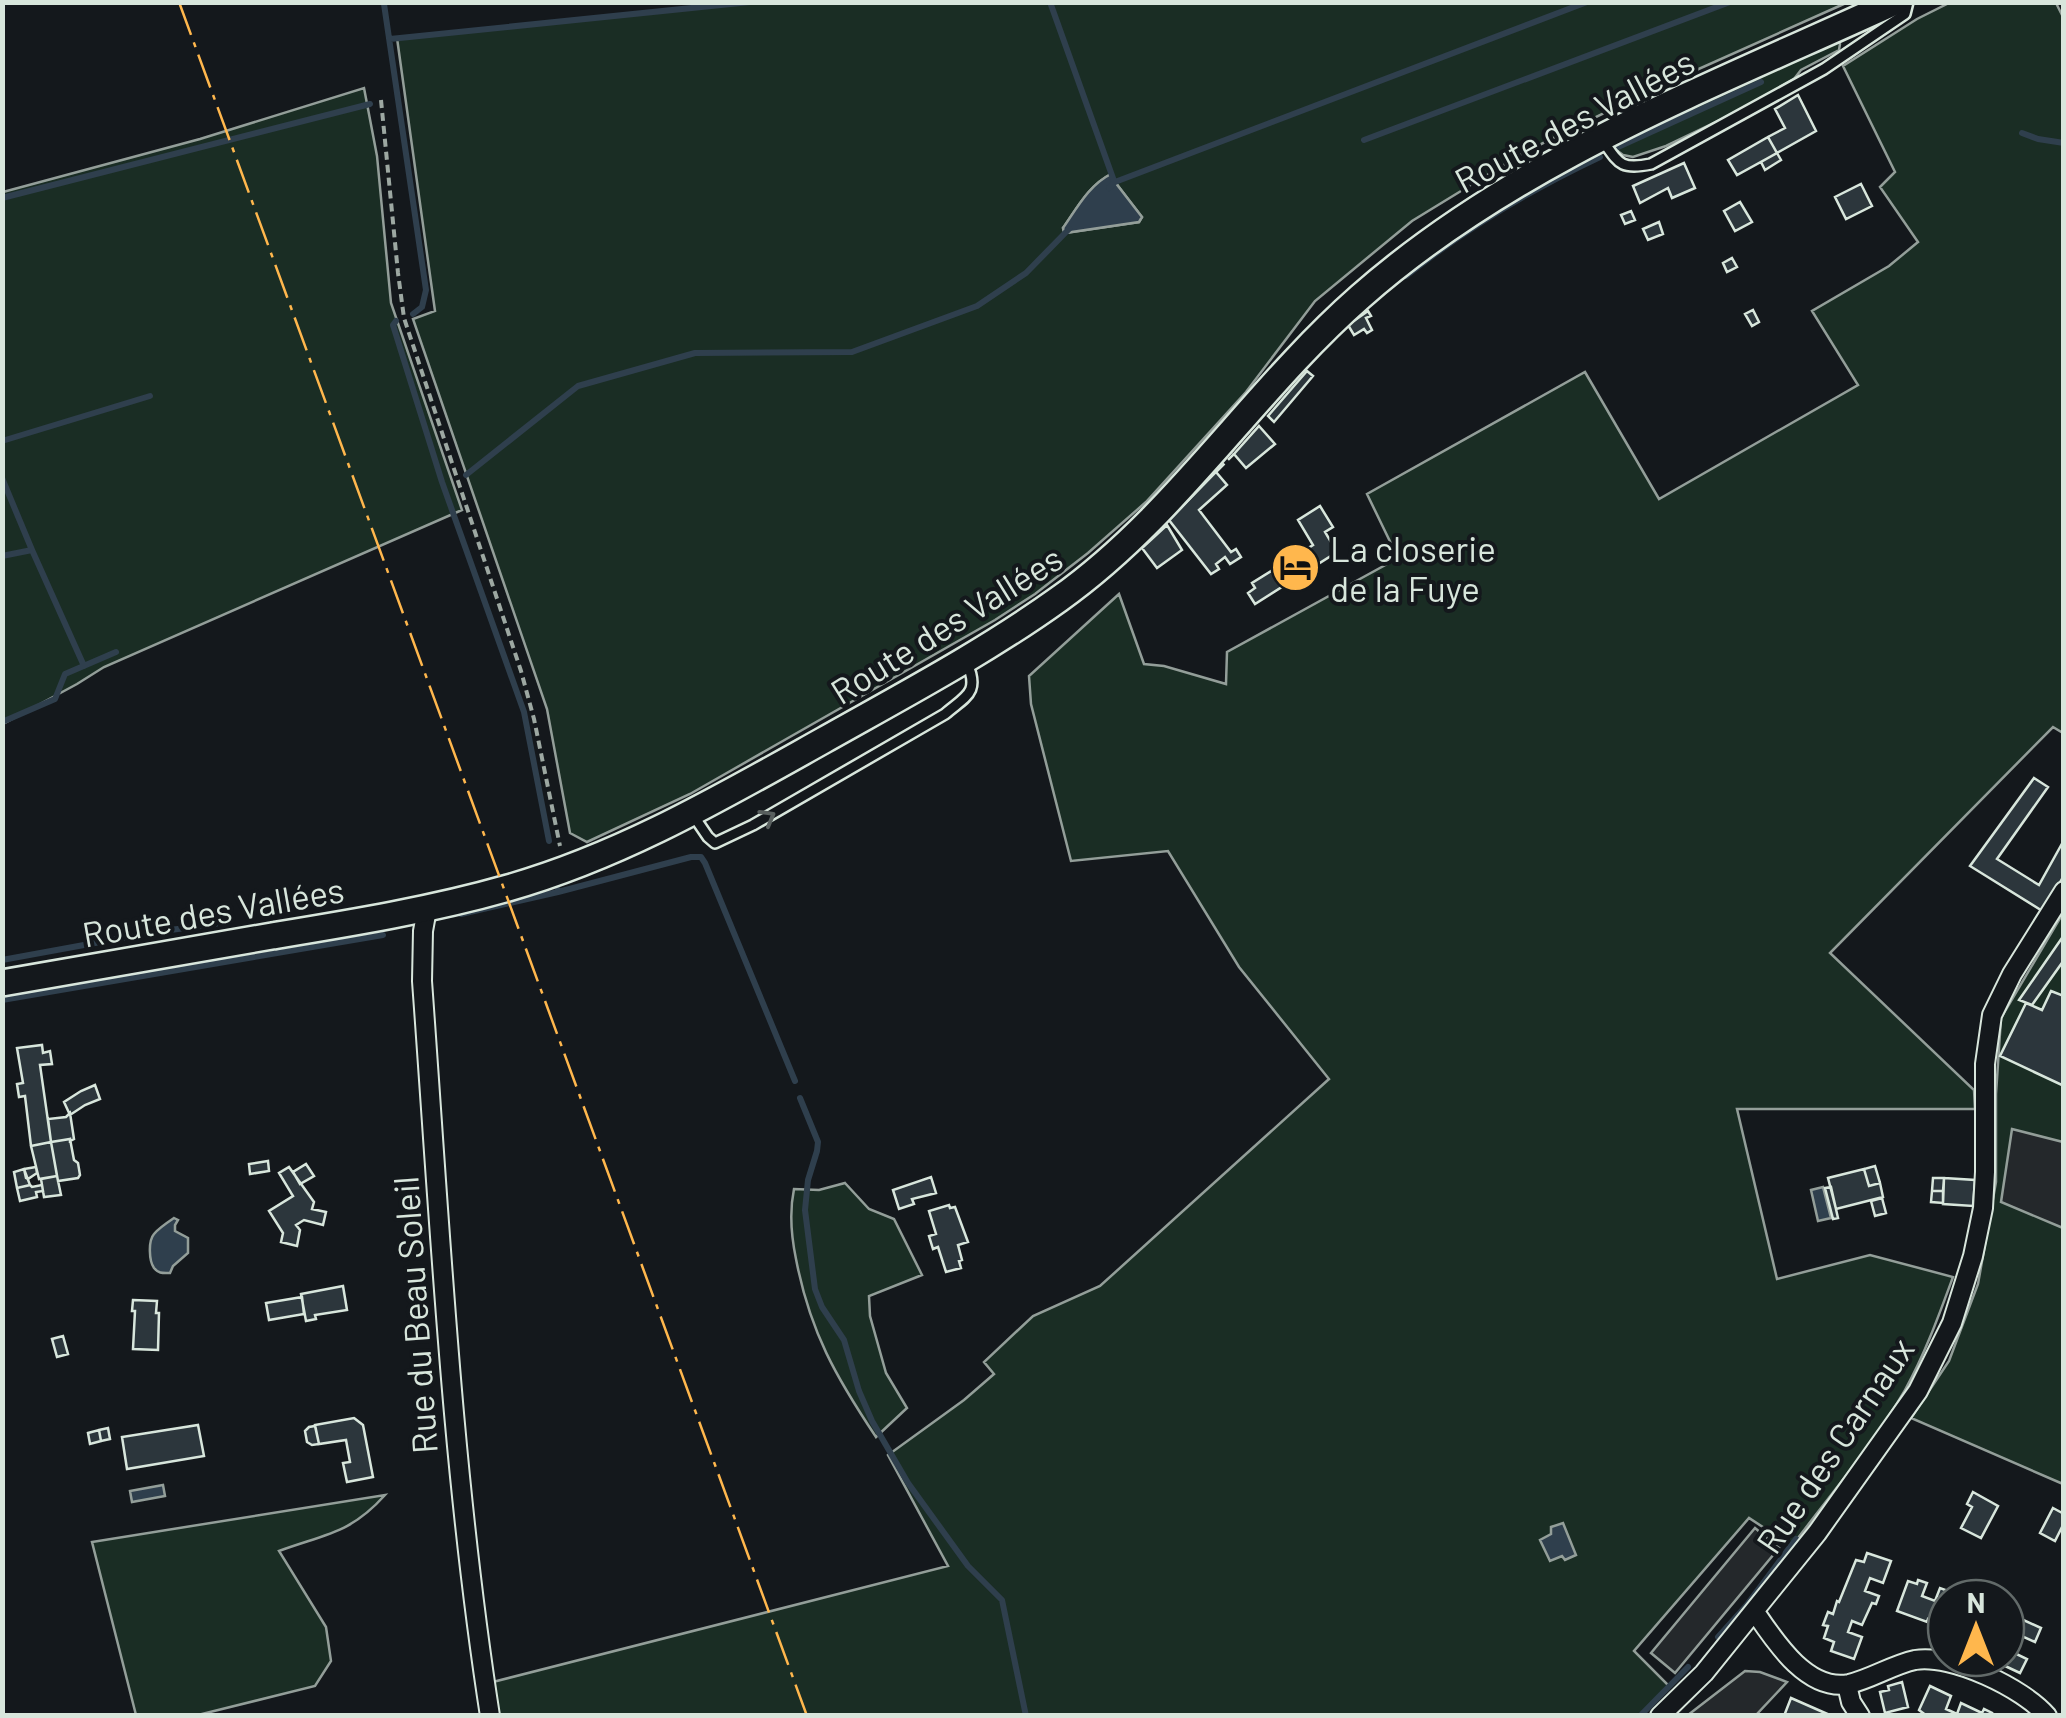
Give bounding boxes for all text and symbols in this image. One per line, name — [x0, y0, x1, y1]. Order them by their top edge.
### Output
street label: Route des Vallées — [1447, 39, 1701, 201]
place label: La closerie de la Fuye — [1330, 527, 1496, 609]
street label: Route des Vallées — [822, 536, 1070, 712]
hotel icon: La closerie de la Fuye — [1269, 542, 1321, 594]
one-way arrow — [757, 810, 775, 829]
street label: Route des Vallées — [79, 867, 347, 955]
street label: Rue du Beau Soleil — [383, 1175, 445, 1455]
street label: Rue des Carnaux — [1746, 1329, 1922, 1561]
north arrow — [1926, 1578, 2026, 1678]
text: N — [1967, 1585, 1985, 1619]

